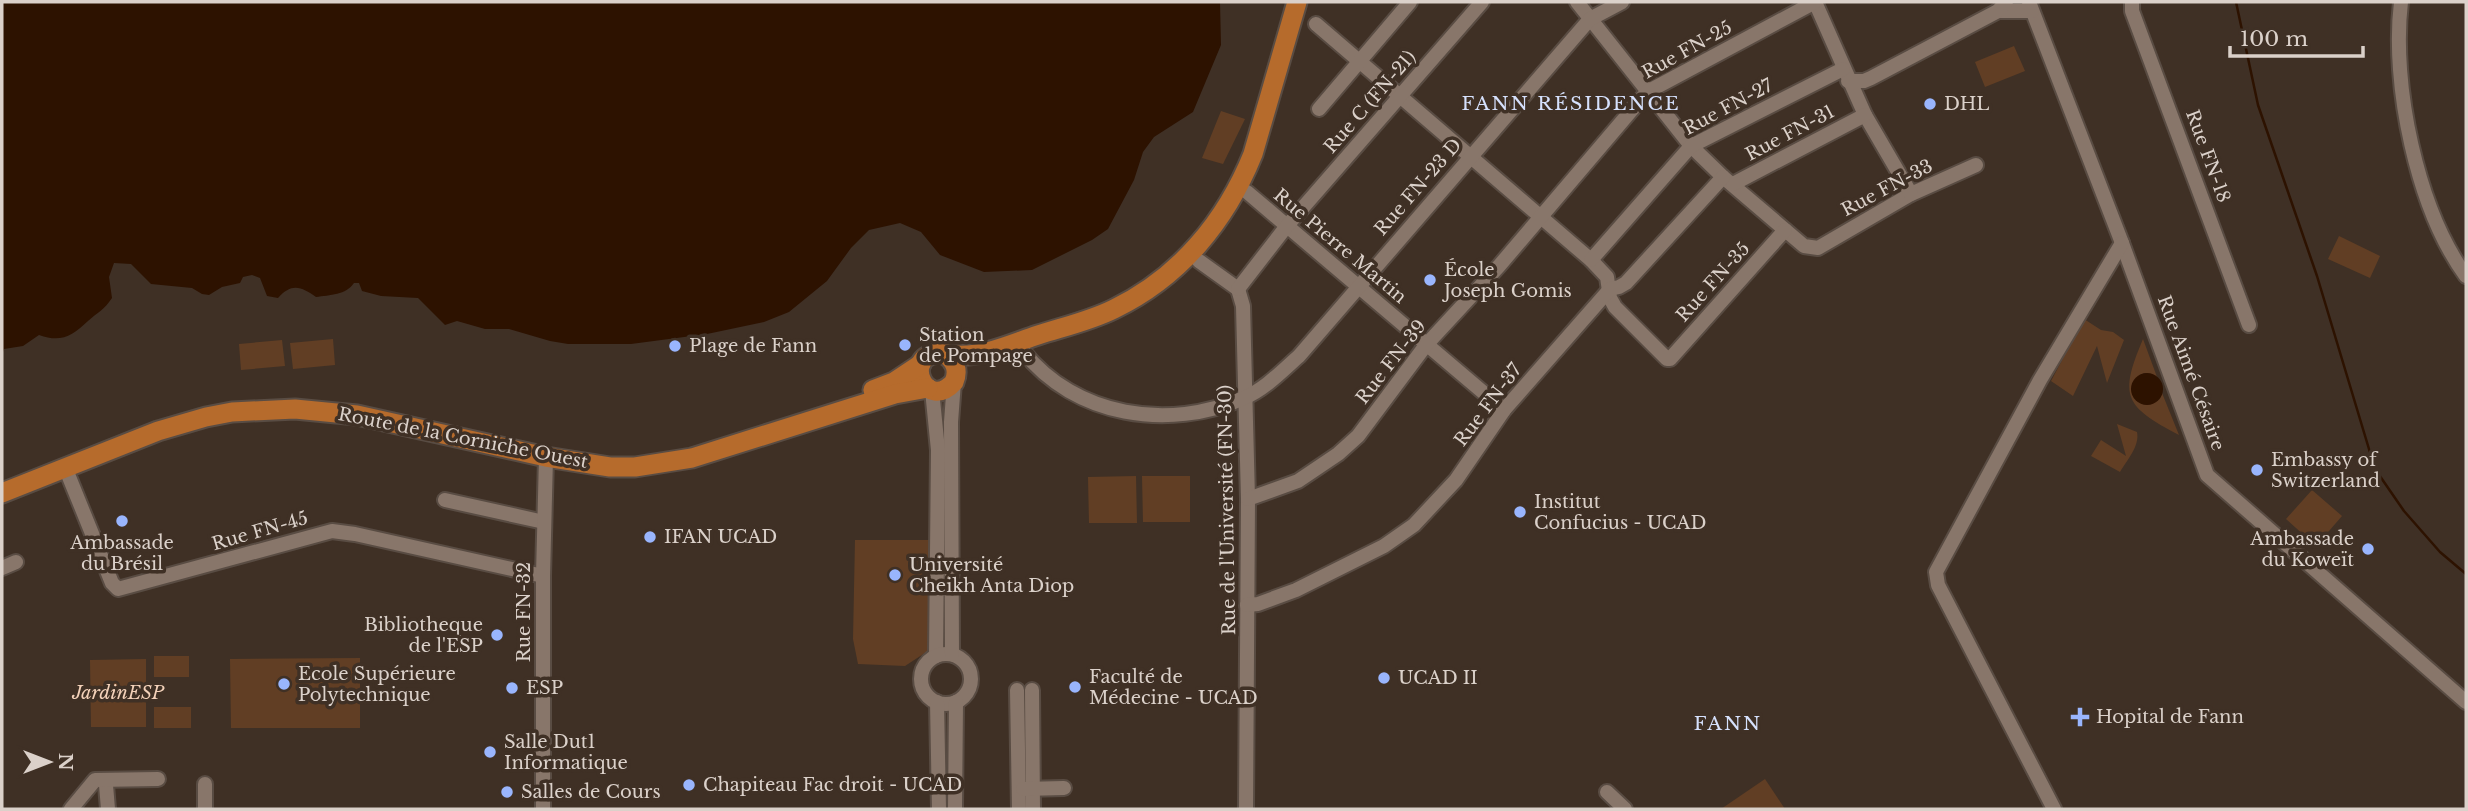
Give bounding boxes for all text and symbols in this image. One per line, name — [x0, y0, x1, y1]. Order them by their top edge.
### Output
scale bar — [2230, 14, 2363, 58]
street label: Rue FN-25 — [1638, 16, 1736, 84]
text: 100 m — [2240, 26, 2308, 52]
street label: Rue C (FN-21) — [1319, 46, 1421, 158]
street label: Rue FN-27 — [1679, 74, 1777, 140]
district label: FANN RÉSIDENCE — [1461, 92, 1681, 115]
place label: DHL — [1944, 93, 1989, 115]
marker: DHL — [1922, 96, 1938, 112]
street label: Rue FN-31 — [1742, 100, 1838, 166]
street label: Rue FN-18 — [2181, 107, 2235, 205]
street label: Rue FN-23 D — [1370, 134, 1466, 240]
street label: Rue FN-33 — [1838, 155, 1936, 221]
street label: Rue Pierre Martin — [1269, 184, 1411, 308]
street label: Rue FN-35 — [1672, 238, 1754, 326]
place label: École Joseph Gomis — [1442, 258, 1572, 302]
marker: École Joseph Gomis — [1422, 272, 1438, 288]
street label: Rue Aimé Césaire — [2153, 292, 2229, 454]
street label: Rue FN-39 — [1351, 315, 1431, 409]
place label: Station de Pompage — [919, 324, 1033, 367]
place label: Plage de Fann — [689, 335, 817, 357]
marker: Station de Pompage — [897, 337, 913, 353]
marker: Plage de Fann — [667, 338, 683, 354]
street label: Rue FN-37 — [1450, 358, 1527, 451]
street label: Rue de l'Université (FN-30) — [1214, 385, 1240, 635]
street label: Route de la Corniche Ouest — [336, 403, 590, 473]
place label: Embassy of Switzerland — [2271, 449, 2380, 492]
marker: Embassy of Switzerland — [2249, 462, 2265, 478]
place label: Institut Confucius - UCAD — [1534, 491, 1706, 534]
marker: Institut Confucius - UCAD — [1512, 504, 1528, 520]
street label: Rue FN-45 — [209, 507, 311, 555]
marker: Ambassade du Brésil — [114, 513, 130, 529]
place label: IFAN UCAD — [664, 526, 777, 548]
place label: Ambassade du Koweït — [2249, 528, 2354, 571]
marker: IFAN UCAD — [642, 529, 658, 545]
place label: Ambassade du Brésil — [69, 532, 174, 575]
marker: Ambassade du Koweït — [2360, 541, 2376, 557]
place label: Université Cheikh Anta Diop — [909, 554, 1074, 597]
street label: Rue FN-32 — [513, 562, 535, 662]
marker: Université Cheikh Anta Diop — [887, 567, 903, 583]
place label: Bibliotheque de l'ESP — [364, 614, 483, 657]
marker: Bibliotheque de l'ESP — [489, 627, 505, 643]
place label: Ecole Supérieure Polytechnique — [298, 663, 456, 706]
place label: Faculté de Médecine - UCAD — [1089, 666, 1258, 709]
place label: UCAD II — [1398, 667, 1478, 689]
marker: UCAD II — [1376, 670, 1392, 686]
marker: Ecole Supérieure Polytechnique — [276, 676, 292, 692]
place label: ESP — [526, 677, 563, 699]
marker: Faculté de Médecine - UCAD — [1067, 679, 1083, 695]
marker: ESP — [504, 680, 520, 696]
park label: JardinESP — [71, 682, 165, 704]
place label: Hopital de Fann — [2096, 706, 2244, 728]
marker: Hopital de Fann — [2070, 707, 2090, 727]
district label: FANN — [1694, 712, 1762, 735]
north arrow — [14, 727, 84, 797]
place label: Salle Dut1 Informatique — [504, 731, 628, 774]
marker: Salle Dut1 Informatique — [482, 744, 498, 760]
text: N — [54, 753, 77, 771]
place label: Chapiteau Fac droit - UCAD — [703, 774, 962, 796]
marker: Chapiteau Fac droit - UCAD — [681, 777, 697, 793]
place label: Salles de Cours — [521, 781, 661, 803]
marker: Salles de Cours — [499, 784, 515, 800]

